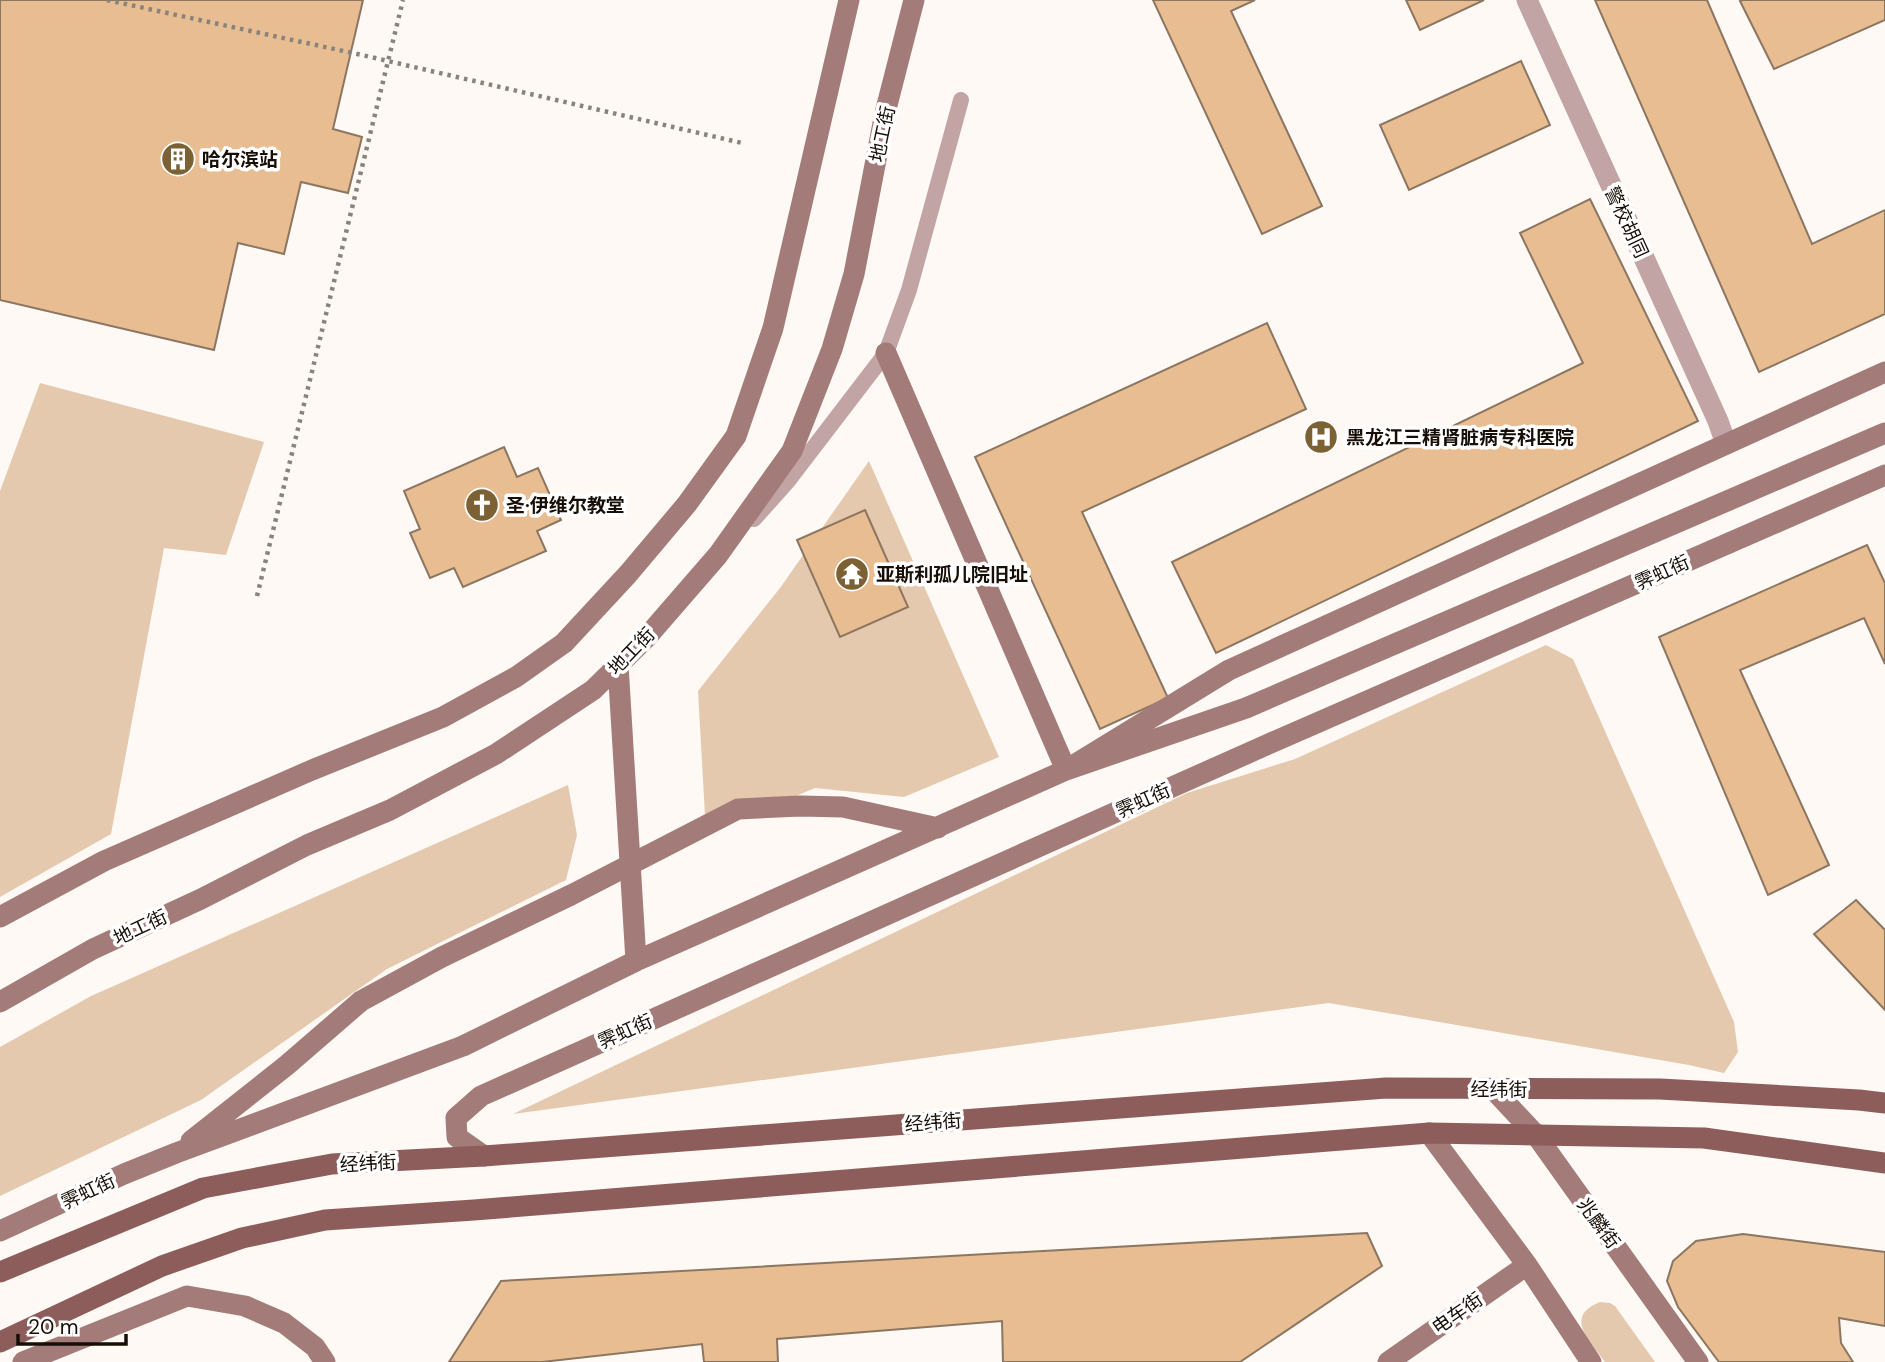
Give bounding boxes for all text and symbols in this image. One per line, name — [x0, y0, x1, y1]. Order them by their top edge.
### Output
street label: 地工街 — [864, 104, 901, 165]
building icon: 哈尔滨站 — [159, 140, 197, 178]
place label: 哈尔滨站 — [202, 147, 278, 172]
street label: 警校胡同 — [1599, 182, 1654, 262]
hospital icon: 黑龙江三精肾脏病专科医院 — [1302, 418, 1340, 456]
place label: 黑龙江三精肾脏病专科医院 — [1346, 425, 1574, 450]
church icon: 圣·伊维尔教堂 — [463, 486, 501, 524]
place label: 圣·伊维尔教堂 — [506, 493, 625, 518]
street label: 霁虹街 — [1631, 549, 1693, 595]
temple icon: 亚斯利孤儿院旧址 — [833, 555, 871, 593]
place label: 亚斯利孤儿院旧址 — [876, 562, 1028, 587]
street label: 地工街 — [603, 622, 660, 681]
street label: 霁虹街 — [1112, 777, 1174, 823]
street label: 地工街 — [109, 904, 171, 951]
street label: 霁虹街 — [594, 1008, 656, 1054]
street label: 经纬街 — [1470, 1077, 1528, 1102]
street label: 经纬街 — [904, 1108, 962, 1137]
street label: 经纬街 — [339, 1150, 397, 1177]
street label: 霁虹街 — [57, 1168, 119, 1215]
street label: 兆麟街 — [1572, 1193, 1625, 1254]
street label: 电车街 — [1427, 1287, 1488, 1340]
scale bar — [18, 1302, 126, 1346]
text: 20 m — [28, 1313, 79, 1341]

